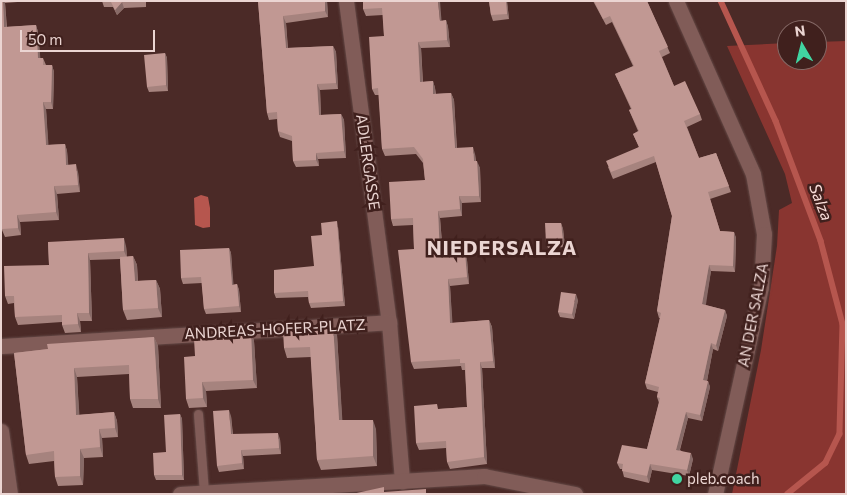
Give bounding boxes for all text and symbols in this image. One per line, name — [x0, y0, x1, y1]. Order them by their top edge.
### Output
scale bar — [22, 20, 158, 52]
north arrow — [777, 20, 827, 70]
text: N — [794, 21, 806, 40]
text: 50 m — [28, 30, 62, 48]
street label: ADLERGASSE — [352, 113, 384, 211]
water label: Salza — [805, 181, 837, 223]
district label: NIEDERSALZA — [425, 235, 579, 259]
street label: AN DER SALZA — [734, 261, 772, 369]
street label: ANDREAS-HOFER-PLATZ — [184, 315, 366, 343]
place label: pleb.coach — [687, 470, 760, 488]
marker: pleb.coach — [671, 473, 683, 485]

